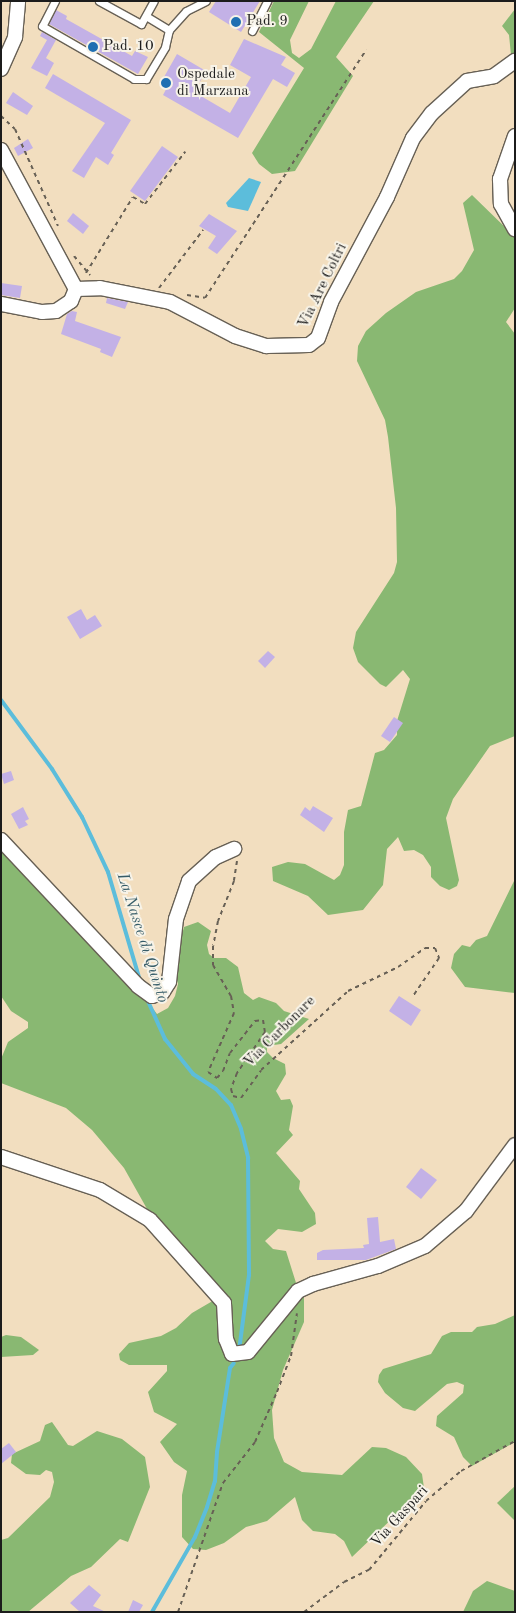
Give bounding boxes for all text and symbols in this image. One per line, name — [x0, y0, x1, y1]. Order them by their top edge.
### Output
place label: Pad. 9 — [246, 13, 288, 31]
marker: Pad. 9 — [230, 16, 242, 28]
place label: Pad. 10 — [103, 38, 154, 56]
marker: Pad. 10 — [87, 41, 99, 53]
place label: Ospedale di Marzana — [177, 65, 249, 100]
marker: Ospedale di Marzana — [159, 76, 173, 90]
street label: Via Are Coltri — [295, 241, 351, 331]
water label: La Nasce di Quinto — [112, 871, 172, 1005]
street label: Via Carbonare — [240, 992, 320, 1072]
street label: Via Gaspari — [368, 1482, 432, 1552]

